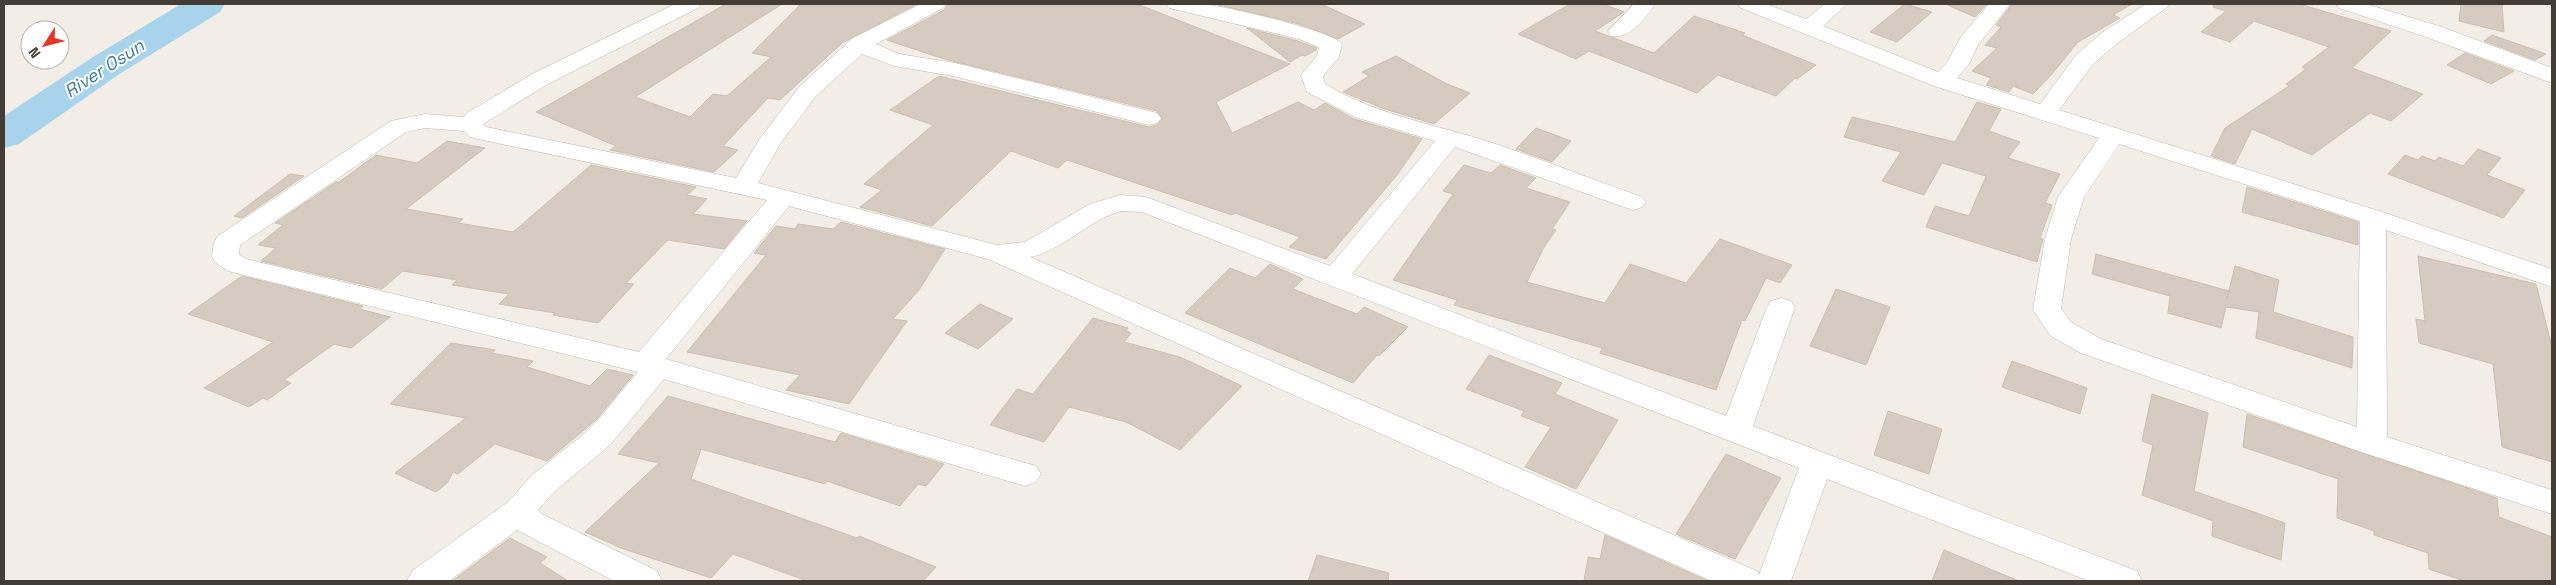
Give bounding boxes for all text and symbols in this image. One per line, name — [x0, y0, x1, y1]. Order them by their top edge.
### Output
north arrow — [20, 20, 70, 70]
water label: River Osun — [60, 33, 149, 102]
text: N — [24, 44, 45, 62]

